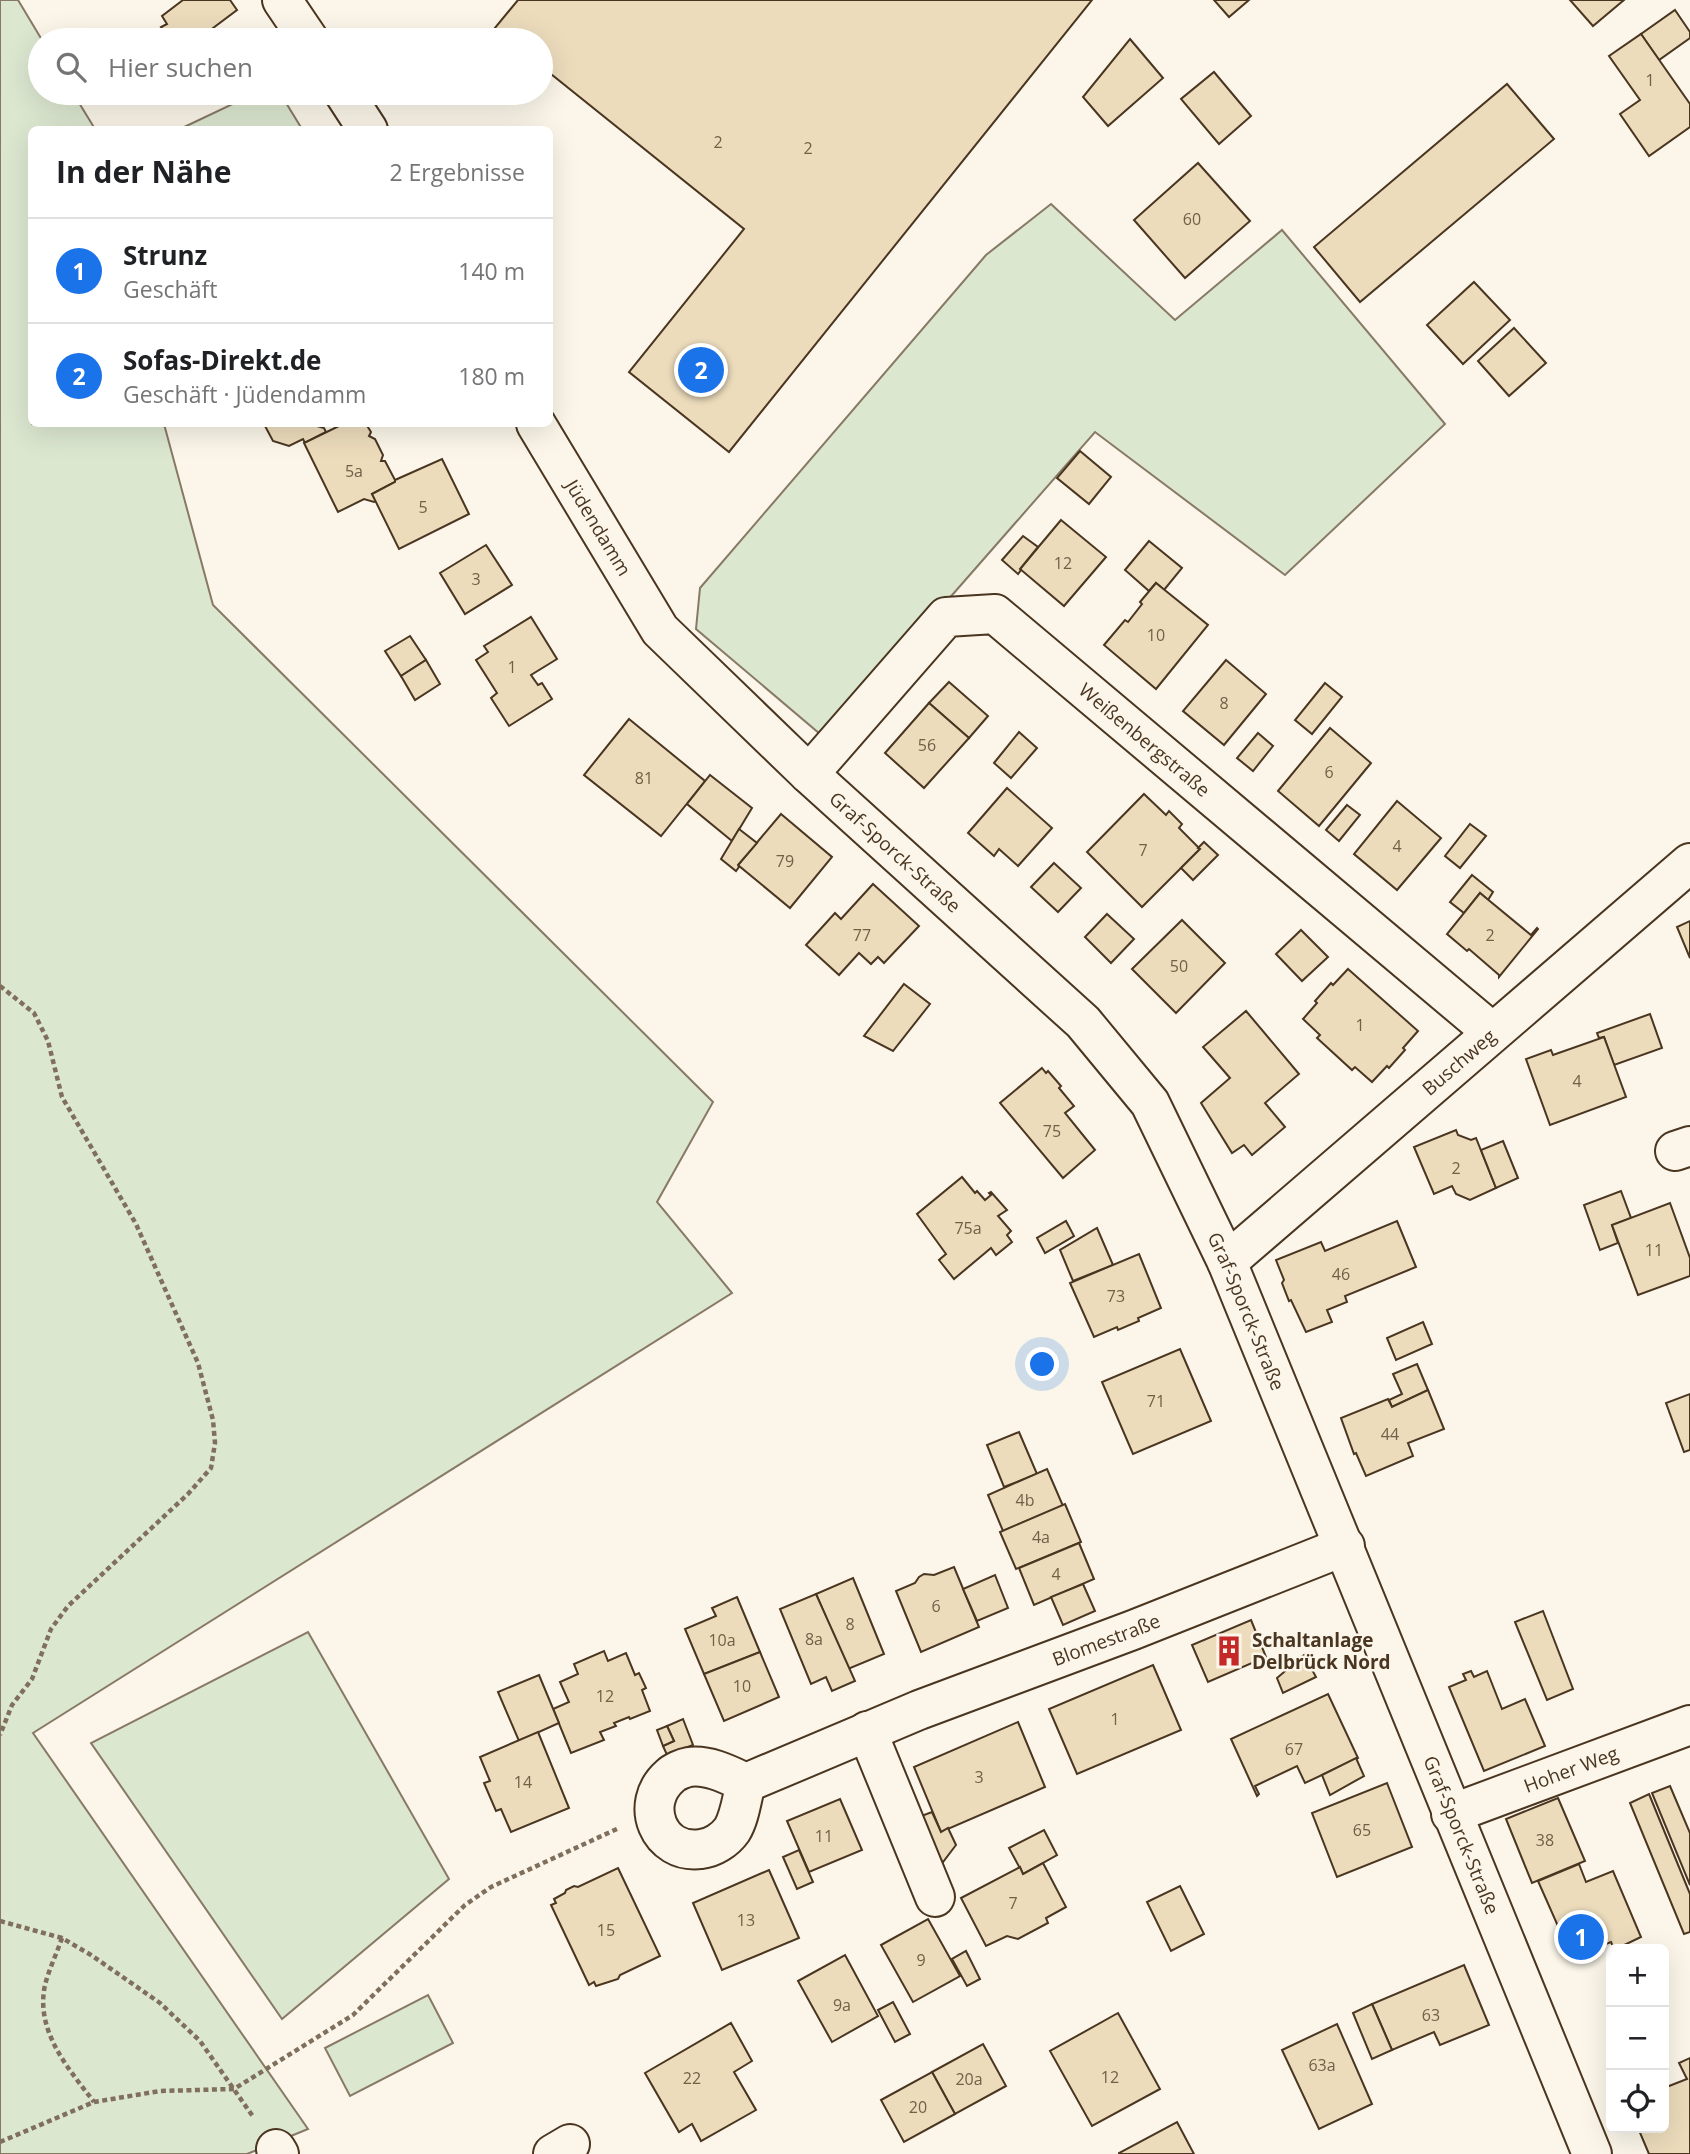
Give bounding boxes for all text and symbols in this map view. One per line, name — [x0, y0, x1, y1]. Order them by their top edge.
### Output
search box — [28, 28, 553, 105]
icon: search — [52, 48, 90, 86]
text: Hier suchen — [108, 49, 253, 85]
house number: 1 — [1645, 69, 1655, 91]
house number: 2 — [713, 131, 723, 153]
house number: 2 — [803, 137, 813, 159]
text: In der Nähe — [56, 151, 232, 192]
text: 2 Ergebnisse — [389, 156, 525, 188]
house number: 60 — [1183, 208, 1201, 230]
text: Strunz — [123, 237, 207, 273]
text: 1 — [72, 255, 86, 287]
text: 140 m — [458, 255, 525, 287]
text: Geschäft — [123, 273, 217, 305]
text: Sofas-Direkt.de — [123, 342, 321, 378]
pin: 2 — [678, 344, 724, 396]
text: 2 — [72, 360, 86, 392]
text: 180 m — [458, 360, 525, 392]
text: Geschäft · Jüdendamm — [123, 378, 366, 410]
house number: 5a — [345, 460, 363, 482]
street label: Jüdendamm — [558, 473, 637, 581]
house number: 5 — [418, 496, 428, 518]
house number: 12 — [1054, 552, 1072, 574]
house number: 3 — [471, 568, 481, 590]
house number: 10 — [1147, 624, 1165, 646]
house number: 1 — [507, 656, 517, 678]
street label: Weißenbergstraße — [1073, 677, 1216, 803]
house number: 8 — [1219, 692, 1229, 714]
house number: 56 — [918, 734, 936, 756]
house number: 6 — [1324, 761, 1334, 783]
house number: 81 — [635, 767, 653, 789]
street label: Graf-Sporck-Straße — [824, 786, 967, 918]
house number: 4 — [1392, 835, 1402, 857]
house number: 7 — [1138, 839, 1148, 861]
house number: 79 — [776, 850, 794, 872]
house number: 77 — [853, 924, 871, 946]
house number: 2 — [1485, 924, 1495, 946]
house number: 50 — [1170, 955, 1188, 977]
house number: 1 — [1355, 1014, 1365, 1036]
street label: Buschweg — [1416, 1023, 1501, 1101]
house number: 4 — [1572, 1070, 1582, 1092]
house number: 75 — [1043, 1120, 1061, 1142]
house number: 2 — [1451, 1157, 1461, 1179]
house number: 75a — [954, 1217, 982, 1239]
street label: Graf-Sporck-Straße — [1202, 1228, 1291, 1394]
house number: 11 — [1645, 1239, 1663, 1261]
house number: 46 — [1332, 1263, 1350, 1285]
house number: 73 — [1107, 1285, 1125, 1307]
your location — [1025, 1347, 1059, 1381]
house number: 71 — [1147, 1390, 1165, 1412]
house number: 44 — [1381, 1423, 1399, 1445]
house number: 4b — [1016, 1489, 1034, 1511]
house number: 4a — [1032, 1526, 1050, 1548]
house number: 4 — [1051, 1563, 1061, 1585]
house number: 6 — [931, 1595, 941, 1617]
street label: Blomestraße — [1049, 1608, 1164, 1672]
house number: 8 — [845, 1613, 855, 1635]
place label: Schaltanlage Delbrück Nord — [1252, 1627, 1391, 1675]
house number: 8a — [805, 1628, 823, 1650]
house number: 10a — [708, 1629, 736, 1651]
building icon: Schaltanlage Delbrück Nord — [1212, 1634, 1246, 1668]
house number: 10 — [733, 1675, 751, 1697]
house number: 12 — [596, 1685, 614, 1707]
house number: 1 — [1110, 1708, 1120, 1730]
house number: 67 — [1285, 1738, 1303, 1760]
street label: Hoher Weg — [1520, 1740, 1622, 1799]
street label: Graf-Sporck-Straße — [1417, 1752, 1505, 1918]
house number: 3 — [974, 1766, 984, 1788]
house number: 14 — [514, 1771, 532, 1793]
house number: 65 — [1353, 1819, 1371, 1841]
house number: 11 — [815, 1825, 833, 1847]
house number: 38 — [1536, 1829, 1554, 1851]
house number: 7 — [1008, 1892, 1018, 1914]
house number: 13 — [737, 1909, 755, 1931]
pin: 1 — [1558, 1911, 1604, 1963]
house number: 15 — [597, 1919, 615, 1941]
map controls — [1606, 1944, 1669, 2133]
button: + — [1606, 1944, 1669, 2007]
house number: 9 — [916, 1949, 926, 1971]
house number: 9a — [833, 1994, 851, 2016]
house number: 63 — [1422, 2004, 1440, 2026]
button: − — [1606, 2007, 1669, 2070]
house number: 63a — [1308, 2054, 1336, 2076]
house number: 12 — [1101, 2066, 1119, 2088]
house number: 22 — [683, 2067, 701, 2089]
house number: 20a — [955, 2068, 983, 2090]
button: locate — [1606, 2070, 1669, 2133]
house number: 20 — [909, 2096, 927, 2118]

